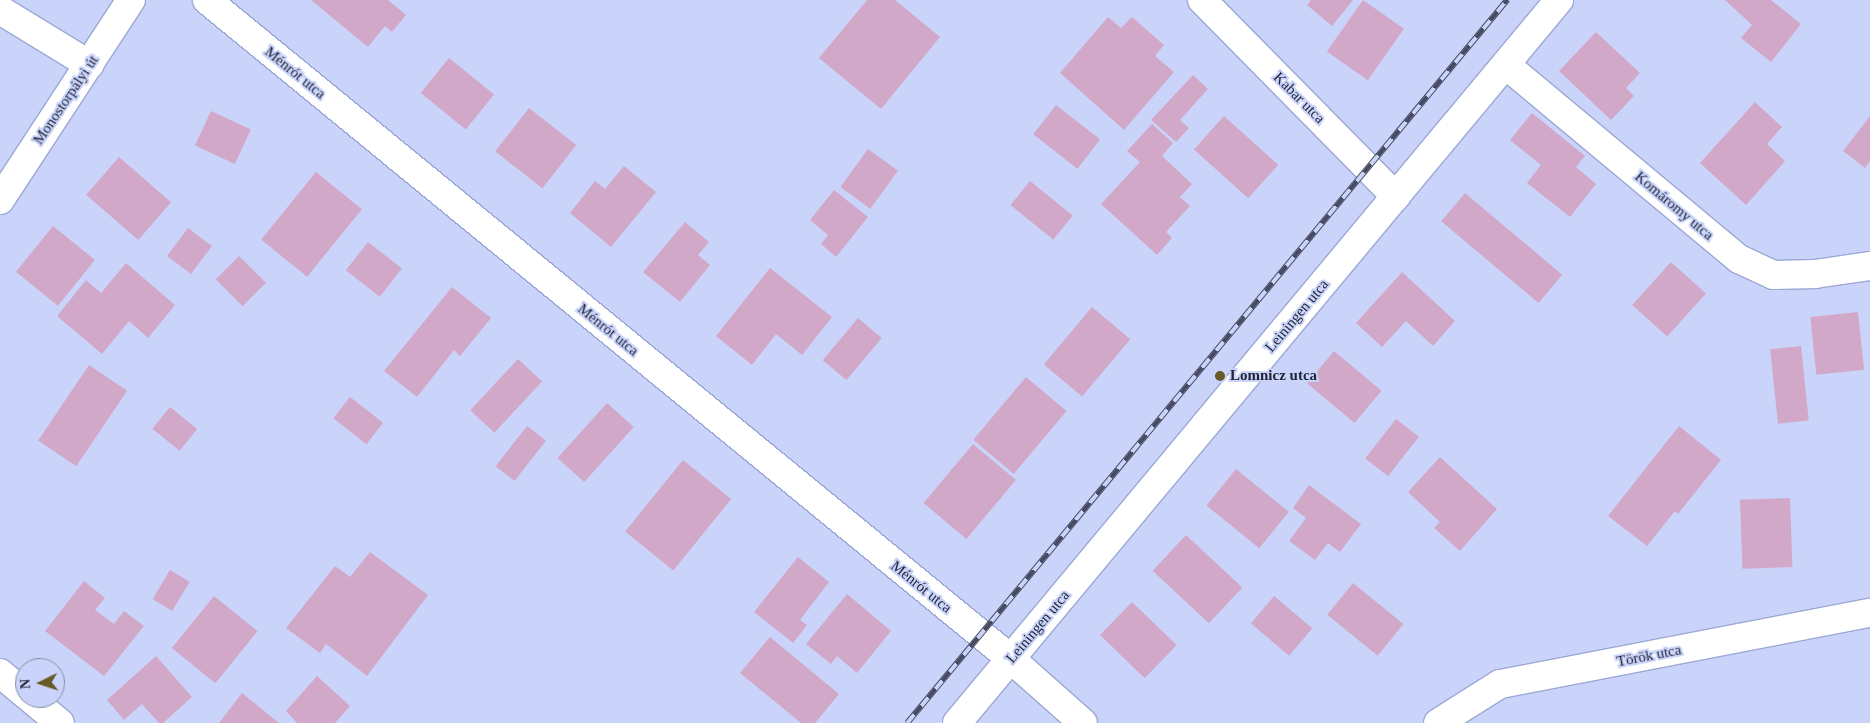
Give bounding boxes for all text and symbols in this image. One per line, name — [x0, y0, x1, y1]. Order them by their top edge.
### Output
street label: Ménrót utca — [261, 43, 329, 103]
street label: Monostorpályi út — [30, 52, 102, 148]
street label: Kabar utca — [1270, 69, 1328, 127]
street label: Komáromy utca — [1631, 168, 1717, 244]
street label: Leiningen utca — [1261, 276, 1333, 356]
street label: Ménrót utca — [574, 300, 642, 360]
place label: Lomnicz utca — [1230, 367, 1317, 385]
marker: Lomnicz utca — [1214, 370, 1226, 382]
street label: Ménrót utca — [887, 557, 955, 617]
street label: Leiningen utca — [1002, 587, 1074, 667]
street label: Török utca — [1615, 641, 1683, 671]
north arrow — [15, 658, 65, 708]
text: N — [18, 678, 33, 690]

